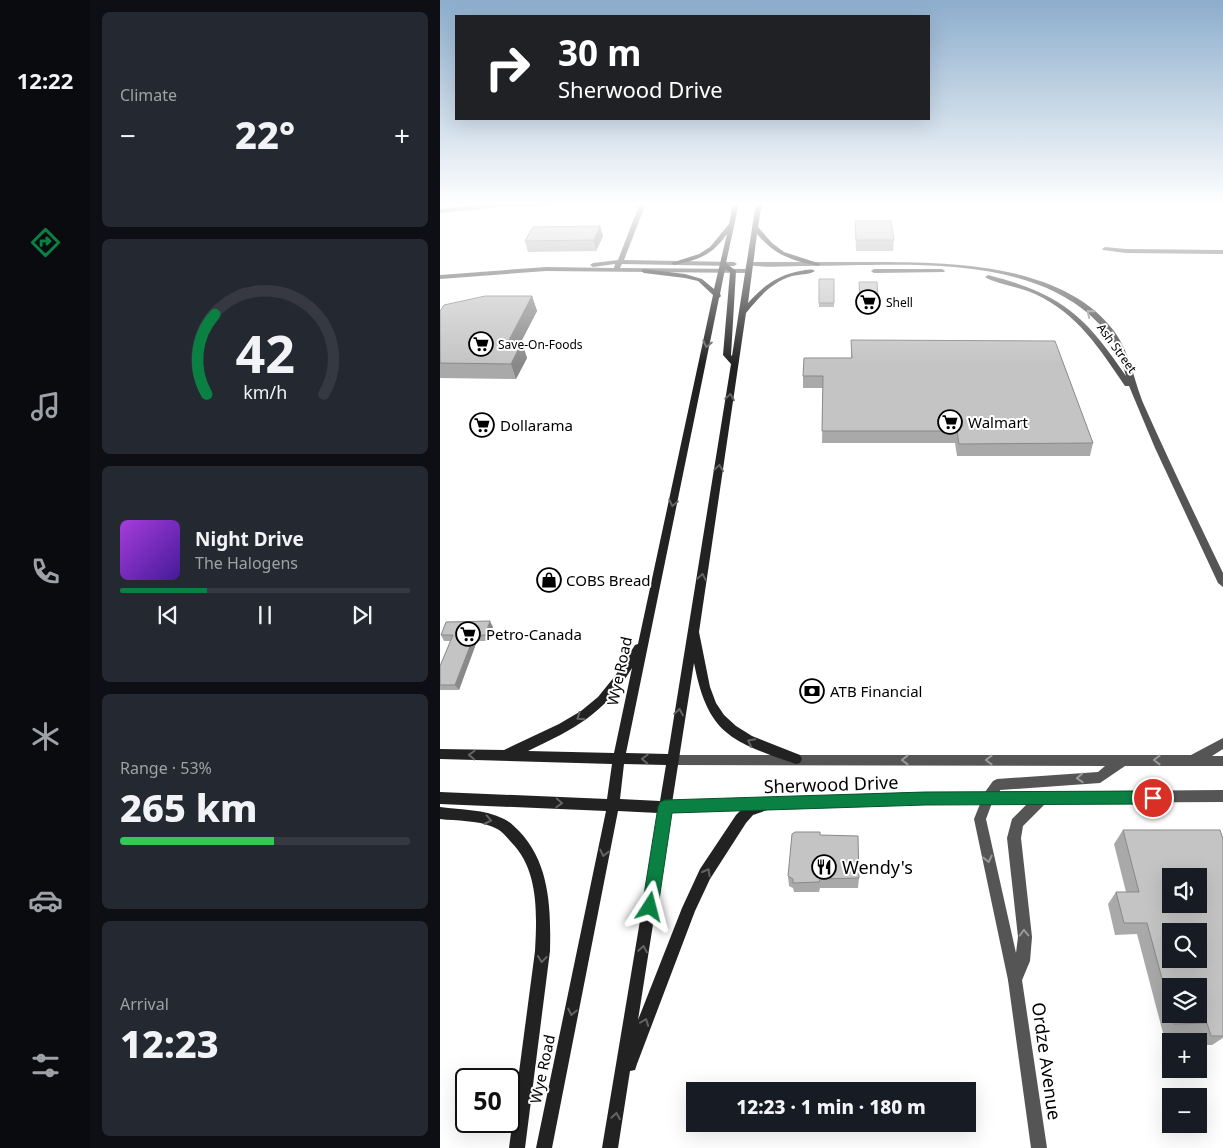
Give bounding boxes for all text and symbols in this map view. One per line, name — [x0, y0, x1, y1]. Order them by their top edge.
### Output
text: 30 m — [558, 29, 641, 76]
icon: right — [475, 35, 540, 100]
text: 12:22 — [17, 65, 73, 95]
text: Sherwood Drive — [558, 74, 723, 104]
text: Climate — [120, 84, 177, 106]
text: 22° — [235, 108, 295, 160]
text: − — [120, 116, 136, 154]
text: + — [394, 116, 410, 154]
icon: directions — [28, 225, 63, 260]
supermarket icon: Shell — [855, 289, 881, 315]
place label: Shell — [886, 294, 913, 311]
one-way arrow — [1086, 310, 1095, 319]
text: 42 — [235, 317, 295, 388]
street label: Ash Street — [1093, 320, 1141, 377]
supermarket icon: Save-On-Foods — [468, 331, 494, 357]
place label: Save-On-Foods — [498, 336, 583, 353]
one-way arrow — [703, 340, 713, 349]
text: km/h — [243, 380, 287, 404]
icon: music — [28, 389, 63, 424]
one-way arrow — [724, 393, 735, 401]
supermarket icon: Walmart — [937, 409, 963, 435]
supermarket icon: Dollarama — [469, 412, 495, 438]
place label: Walmart — [968, 412, 1029, 432]
place label: Dollarama — [500, 415, 573, 435]
one-way arrow — [713, 463, 724, 471]
one-way arrow — [668, 498, 679, 507]
text: Night Drive — [195, 526, 304, 552]
text: The Halogens — [195, 552, 298, 574]
icon: phone — [28, 554, 63, 589]
shop icon: COBS Bread — [536, 567, 562, 593]
place label: COBS Bread — [566, 570, 651, 590]
one-way arrow — [696, 572, 706, 581]
icon: previous — [154, 601, 182, 629]
icon: pause — [251, 601, 279, 629]
icon: next — [348, 601, 376, 629]
supermarket icon: Petro-Canada — [455, 621, 481, 647]
place label: Petro-Canada — [486, 624, 582, 644]
street label: Wye Road — [602, 635, 636, 707]
bank icon: ATB Financial — [799, 678, 825, 704]
place label: ATB Financial — [830, 681, 923, 701]
one-way arrow — [674, 707, 684, 716]
one-way arrow — [576, 711, 585, 720]
icon: climate — [28, 719, 63, 754]
one-way arrow — [747, 738, 756, 748]
one-way arrow — [468, 750, 476, 760]
one-way arrow — [641, 753, 649, 764]
one-way arrow — [901, 755, 908, 765]
one-way arrow — [985, 755, 992, 765]
one-way arrow — [1153, 755, 1160, 765]
text: Range · 53% — [120, 757, 212, 779]
street label: Sherwood Drive — [763, 770, 899, 798]
one-way arrow — [1075, 773, 1083, 784]
pin — [1132, 777, 1174, 819]
text: 265 km — [120, 781, 258, 833]
icon: arrive — [1139, 784, 1167, 812]
one-way arrow — [555, 798, 563, 809]
one-way arrow — [484, 814, 493, 825]
one-way arrow — [599, 848, 610, 857]
restaurant icon: Wendy's — [811, 854, 837, 880]
place label: Wendy's — [842, 855, 913, 879]
one-way arrow — [982, 855, 993, 863]
one-way arrow — [701, 868, 711, 877]
map controls — [1162, 868, 1207, 1133]
button: sound — [1162, 868, 1207, 913]
position arrow — [623, 880, 675, 932]
icon: car — [28, 883, 63, 918]
button: search — [1162, 923, 1207, 968]
one-way arrow — [1019, 929, 1029, 936]
one-way arrow — [637, 945, 647, 953]
one-way arrow — [537, 955, 548, 963]
button: layers — [1162, 978, 1207, 1023]
text: Arrival — [120, 993, 169, 1015]
street label: Ordze Avenue — [1027, 1001, 1067, 1121]
one-way arrow — [567, 1007, 577, 1016]
text: 12:23 — [120, 1017, 219, 1069]
one-way arrow — [639, 1018, 649, 1026]
street label: Wye Road — [525, 1033, 559, 1105]
button: + — [1162, 1033, 1207, 1078]
icon: filters — [28, 1048, 63, 1083]
speed limit sign: 50 — [455, 1068, 520, 1133]
button: − — [1162, 1088, 1207, 1133]
text: 12:23 · 1 min · 180 m — [736, 1094, 926, 1120]
one-way arrow — [610, 1111, 620, 1120]

